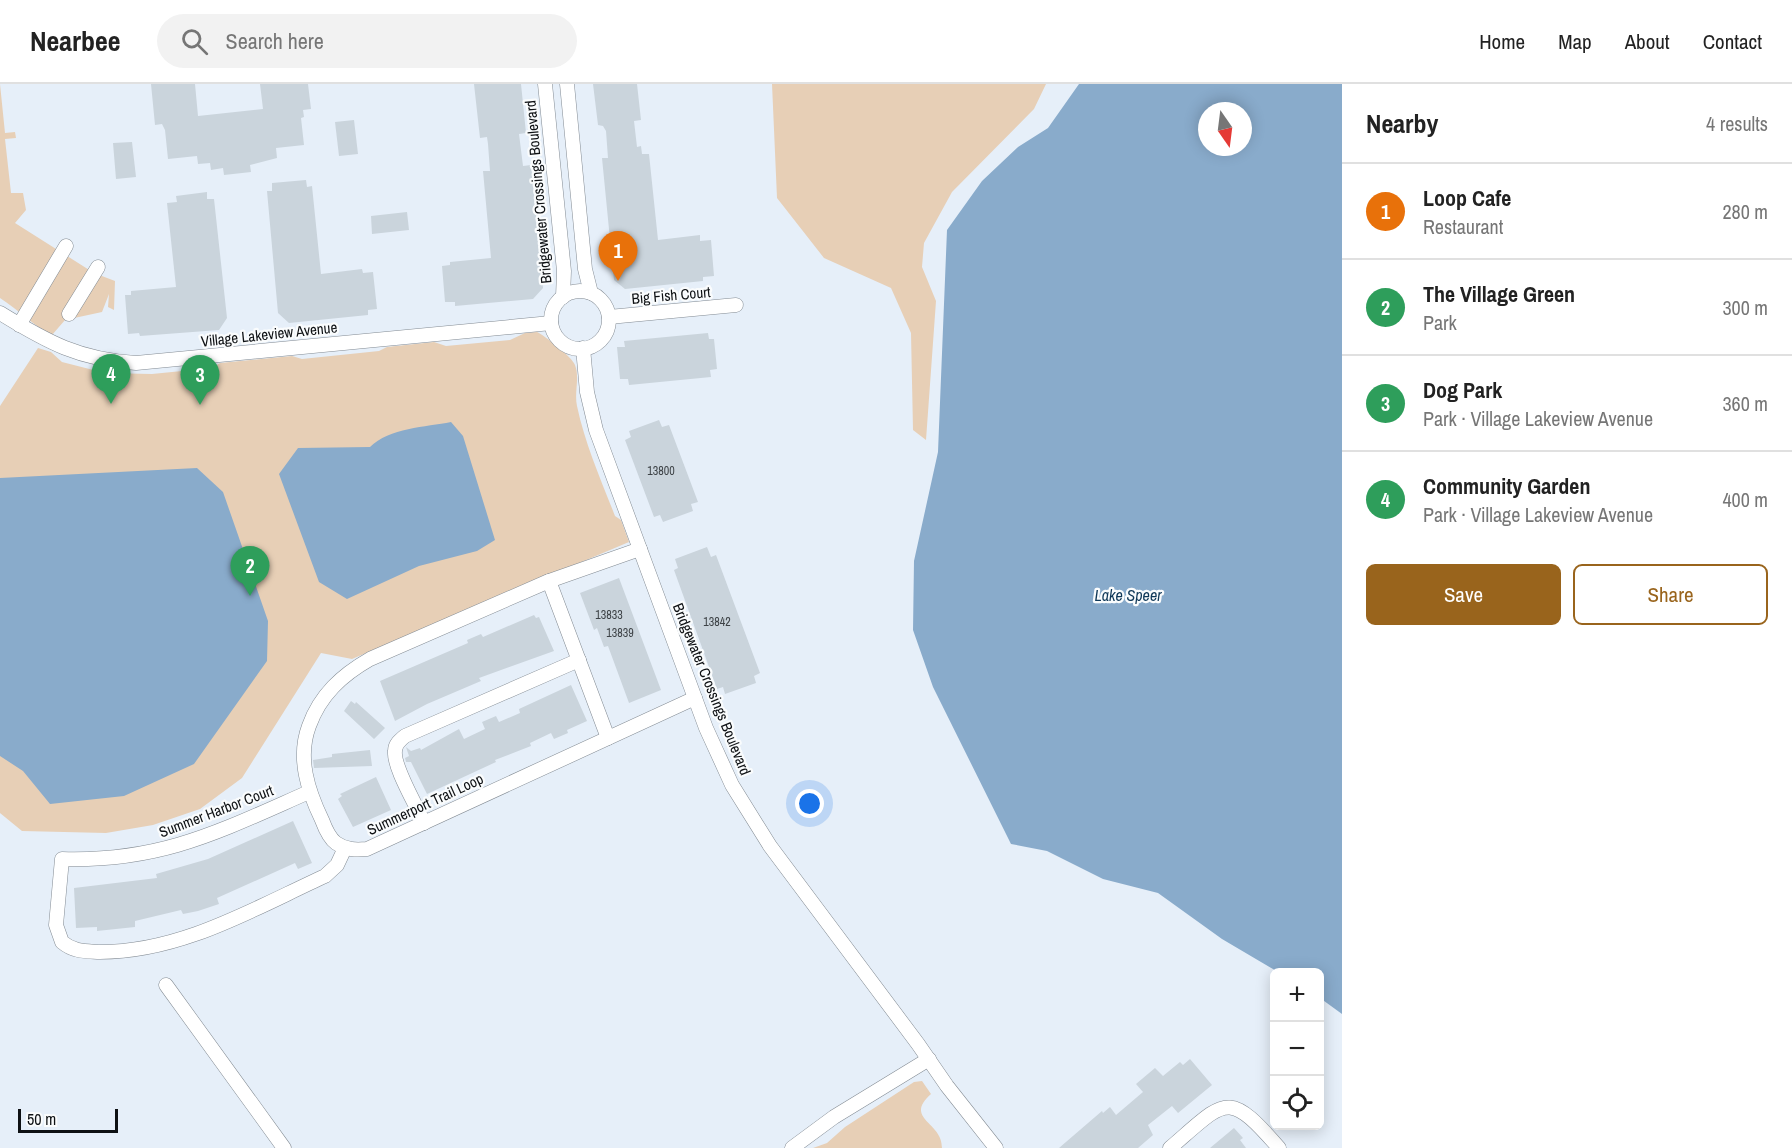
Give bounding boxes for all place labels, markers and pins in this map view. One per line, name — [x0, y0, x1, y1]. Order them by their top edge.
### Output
pin: 1 — [598, 232, 638, 281]
pin: 4 — [92, 354, 130, 404]
pin: 3 — [180, 356, 220, 405]
pin: 2 — [230, 546, 270, 596]

